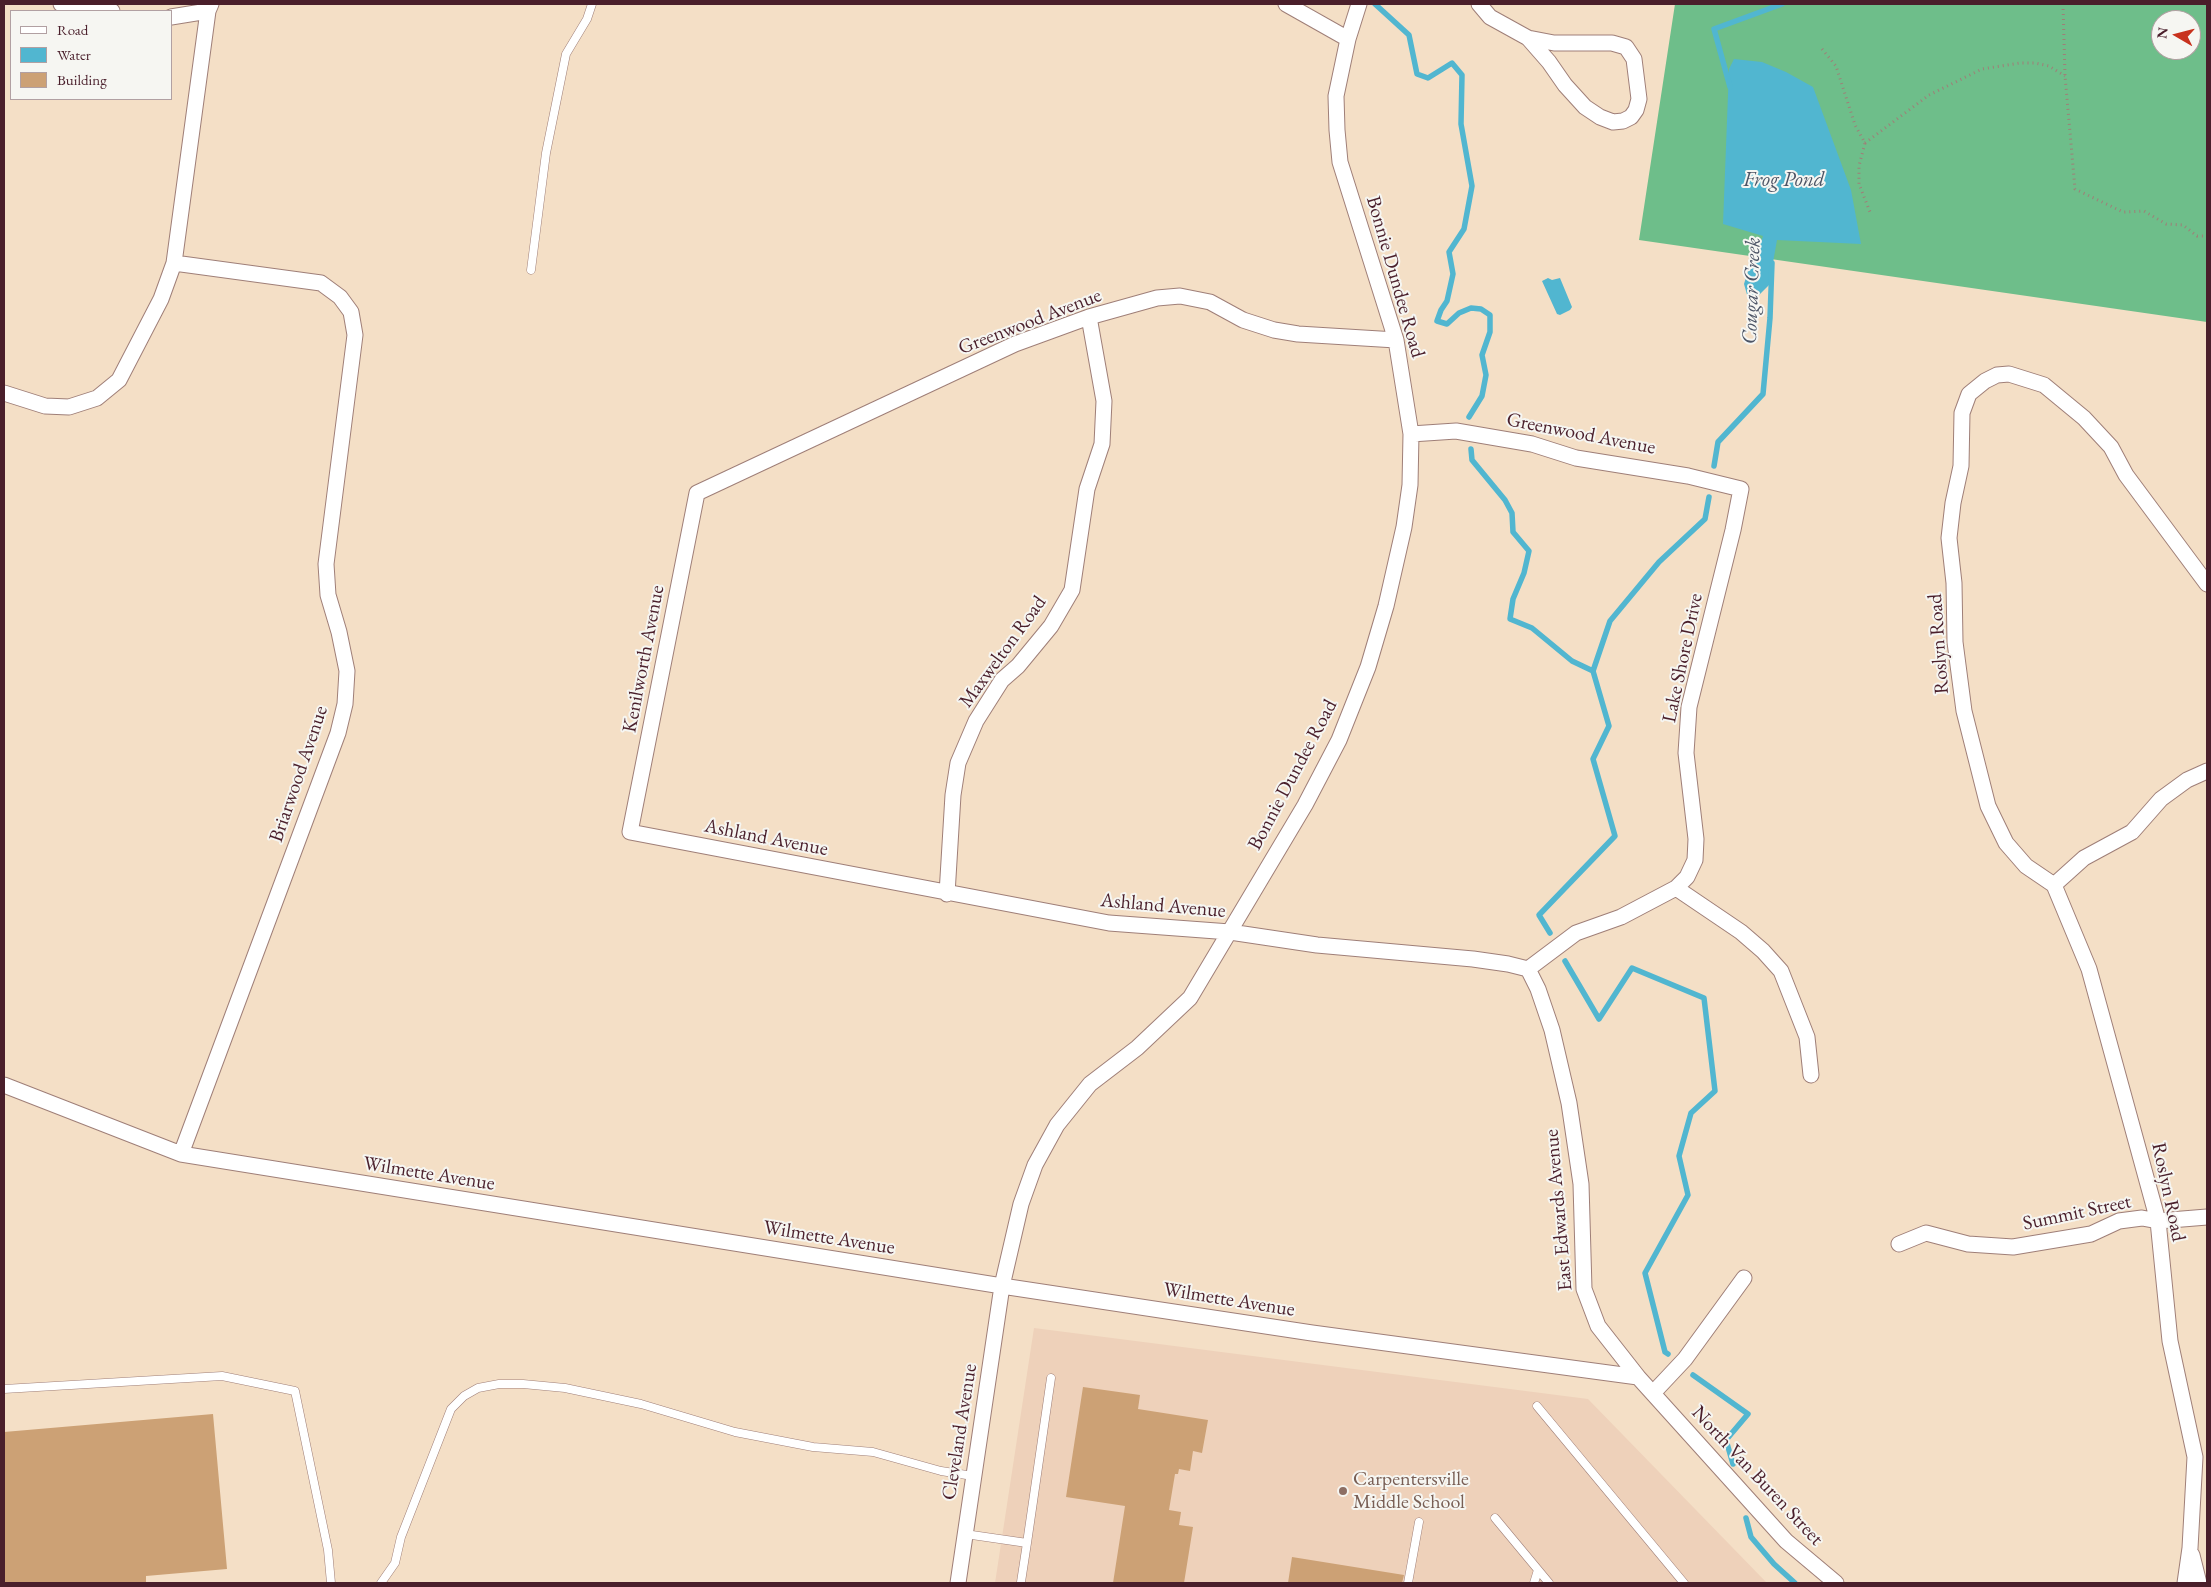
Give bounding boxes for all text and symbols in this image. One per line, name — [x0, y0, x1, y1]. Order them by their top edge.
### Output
legend — [10, 10, 172, 100]
north arrow — [2151, 10, 2201, 60]
text: Road — [57, 20, 88, 39]
text: N — [2152, 26, 2172, 40]
text: Water — [57, 45, 91, 64]
text: Building — [57, 70, 107, 89]
water label: Frog Pond — [1743, 167, 1825, 193]
street label: Bonnie Dundee Road — [1360, 193, 1430, 361]
water label: Cougar Creek — [1738, 237, 1766, 345]
street label: Greenwood Avenue — [955, 284, 1105, 360]
street label: Greenwood Avenue — [1504, 408, 1658, 460]
street label: Kenilworth Avenue — [618, 583, 670, 735]
street label: Maxwelton Road — [954, 591, 1052, 713]
street label: Lake Shore Drive — [1658, 591, 1708, 725]
street label: Roslyn Road — [1924, 593, 1954, 695]
street label: Bonnie Dundee Road — [1243, 696, 1343, 854]
street label: Briarwood Avenue — [264, 703, 334, 845]
street label: Ashland Avenue — [702, 814, 830, 862]
street label: Ashland Avenue — [1099, 889, 1227, 923]
street label: East Edwards Avenue — [1540, 1128, 1578, 1292]
street label: Roslyn Road — [2146, 1140, 2190, 1244]
street label: Wilmette Avenue — [362, 1152, 496, 1196]
street label: Summit Street — [2021, 1190, 2133, 1236]
street label: Wilmette Avenue — [762, 1216, 896, 1260]
street label: Wilmette Avenue — [1162, 1278, 1296, 1322]
street label: Cleveland Avenue — [937, 1362, 983, 1502]
street label: North Van Buren Street — [1686, 1401, 1828, 1551]
place label: Carpentersville Middle School — [1353, 1468, 1469, 1515]
marker: Carpentersville Middle School — [1337, 1485, 1349, 1497]

